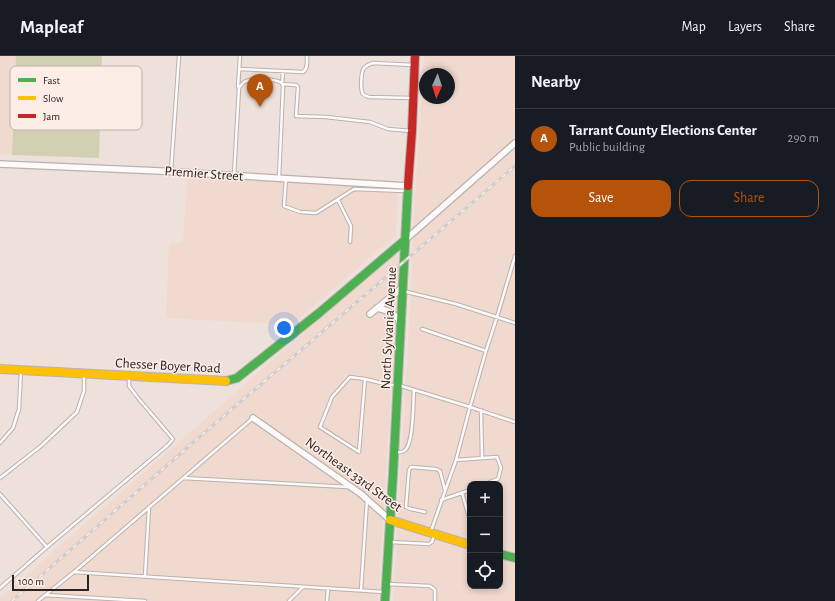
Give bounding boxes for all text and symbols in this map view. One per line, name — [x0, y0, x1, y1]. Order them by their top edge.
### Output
text: Mapleaf — [20, 18, 83, 37]
text: Map — [681, 20, 706, 34]
text: Layers — [728, 20, 762, 34]
text: Share — [784, 20, 815, 34]
legend — [10, 66, 142, 130]
north arrow — [419, 68, 455, 104]
text: Nearby — [531, 73, 581, 90]
pin: A — [247, 74, 273, 107]
text: Fast — [43, 75, 61, 86]
text: Slow — [43, 93, 64, 104]
text: Jam — [43, 111, 60, 122]
text: Tarrant County Elections Center — [569, 123, 757, 138]
text: A — [540, 132, 548, 145]
text: 290 m — [788, 132, 819, 145]
text: Public building — [569, 141, 645, 154]
street label: Premier Street — [164, 164, 244, 184]
button: Save — [531, 180, 671, 217]
button: Share — [679, 180, 819, 217]
street label: North Sylvania Avenue — [379, 266, 399, 390]
your location — [274, 318, 294, 338]
street label: Chesser Boyer Road — [115, 356, 221, 376]
street label: Northeast 33rd Street — [302, 435, 405, 515]
map controls — [467, 481, 503, 589]
button: + — [467, 481, 503, 517]
button: − — [467, 517, 503, 553]
button: locate — [467, 553, 503, 589]
scale bar — [12, 573, 89, 592]
text: 100 m — [18, 576, 44, 587]

